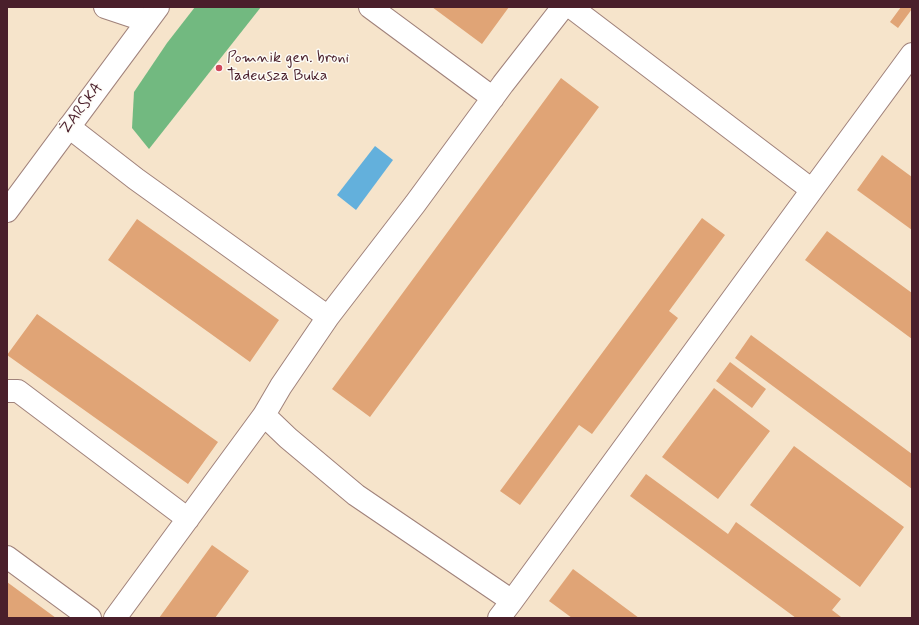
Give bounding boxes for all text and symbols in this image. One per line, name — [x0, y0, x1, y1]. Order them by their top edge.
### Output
place label: Pomnik gen. broni Tadeusza Buka — [227, 49, 349, 87]
marker: Pomnik gen. broni Tadeusza Buka — [214, 63, 224, 73]
street label: ŻARSKA — [56, 79, 108, 139]

